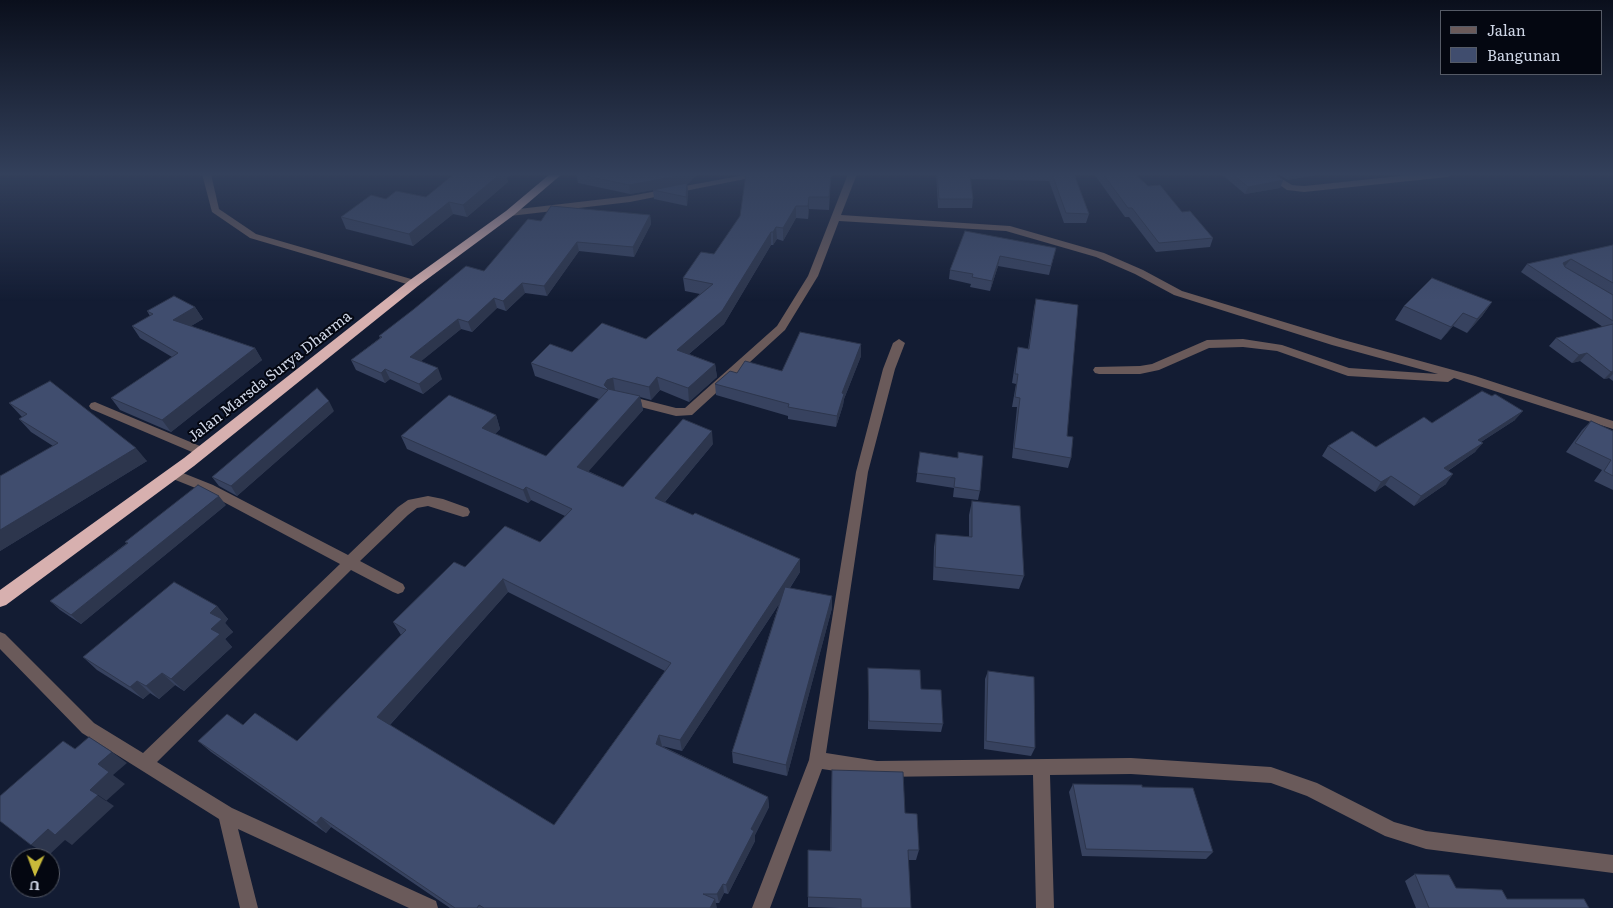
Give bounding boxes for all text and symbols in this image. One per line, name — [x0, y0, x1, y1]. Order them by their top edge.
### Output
legend — [1440, 10, 1603, 75]
text: Jalan — [1487, 18, 1526, 41]
text: Bangunan — [1487, 43, 1560, 66]
street label: Jalan Marsda Surya Dharma — [185, 308, 355, 446]
north arrow — [10, 848, 60, 898]
text: U — [29, 877, 40, 897]

